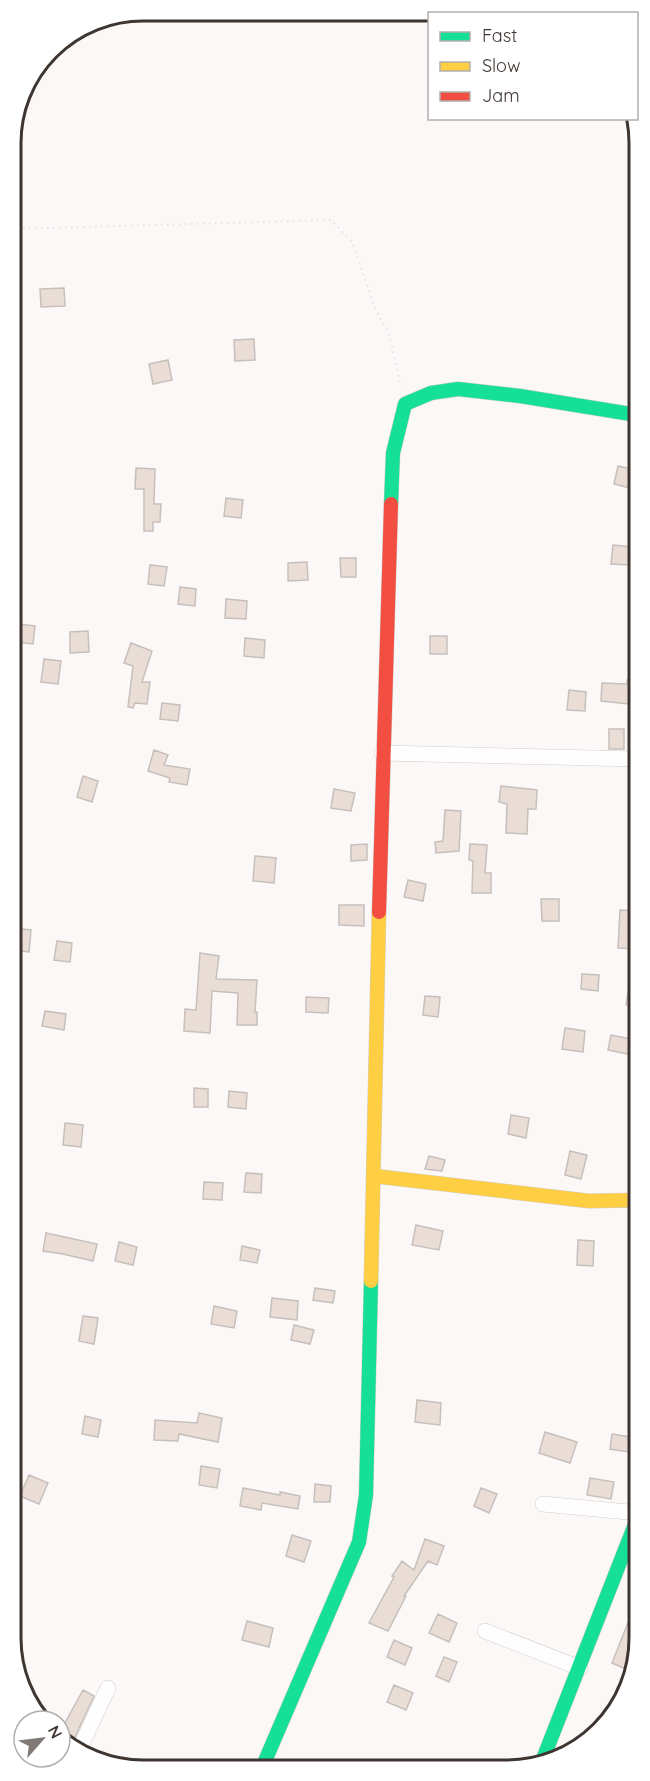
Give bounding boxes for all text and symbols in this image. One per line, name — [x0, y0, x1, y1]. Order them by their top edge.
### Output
legend — [428, 12, 638, 120]
text: Fast — [482, 24, 517, 47]
text: Slow — [482, 54, 520, 77]
text: Jam — [482, 84, 520, 107]
north arrow — [12, 1709, 72, 1769]
text: N — [44, 1722, 67, 1742]

